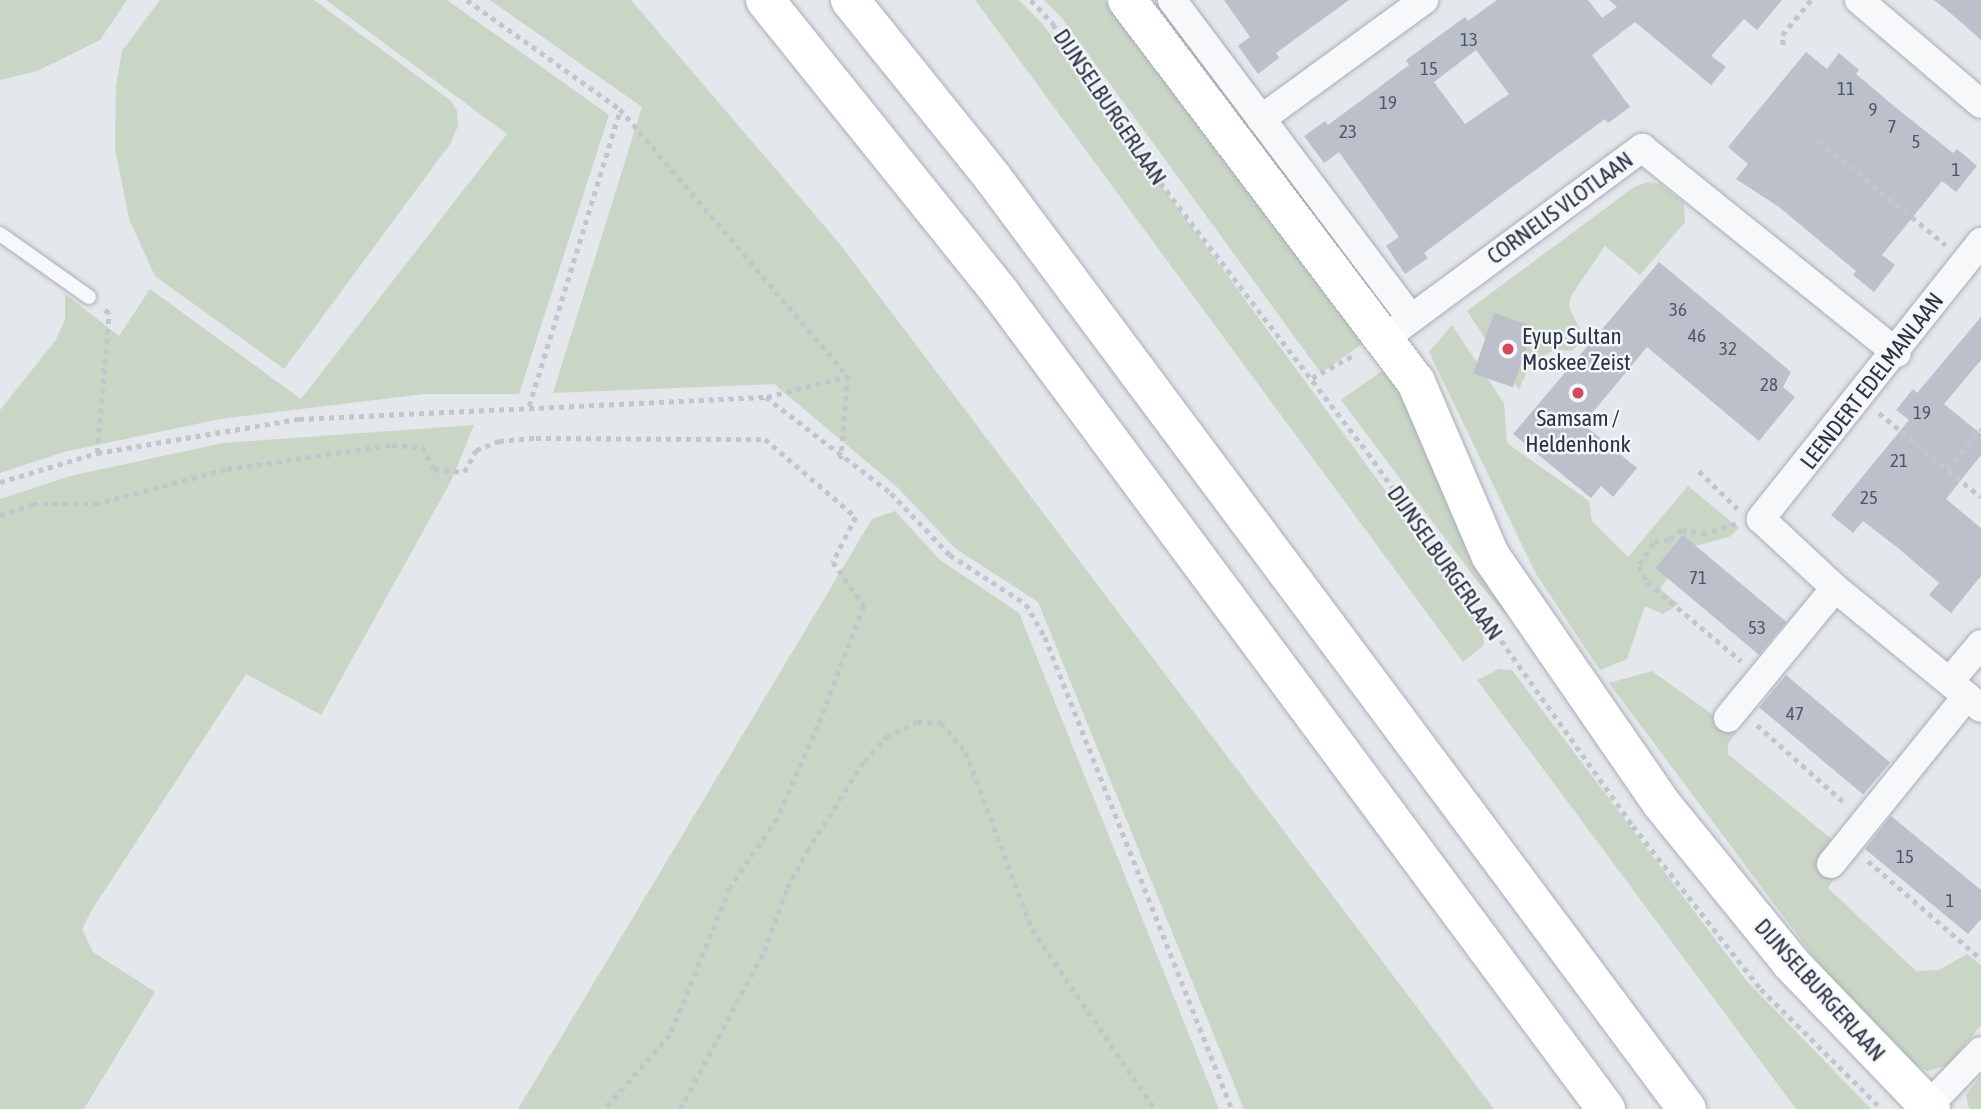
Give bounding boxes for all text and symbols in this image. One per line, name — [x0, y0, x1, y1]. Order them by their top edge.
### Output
street label: DIJNSELBURGERLAAN — [1048, 24, 1172, 190]
house number: 13 — [1460, 29, 1478, 51]
house number: 15 — [1420, 58, 1438, 80]
house number: 11 — [1837, 78, 1855, 100]
house number: 19 — [1379, 92, 1397, 114]
house number: 9 — [1869, 99, 1877, 121]
house number: 7 — [1888, 116, 1896, 138]
house number: 23 — [1339, 121, 1357, 143]
house number: 5 — [1912, 131, 1920, 153]
street label: CORNELIS VLOTLAAN — [1482, 146, 1638, 270]
house number: 1 — [1952, 159, 1960, 181]
street label: LEENDERT EDELMANLAAN — [1795, 287, 1949, 475]
house number: 36 — [1669, 299, 1687, 321]
place label: Eyup Sultan Moskee Zeist — [1522, 322, 1631, 376]
house number: 46 — [1688, 325, 1706, 347]
house number: 32 — [1719, 338, 1737, 360]
marker: Eyup Sultan Moskee Zeist — [1500, 341, 1516, 357]
house number: 28 — [1760, 374, 1778, 396]
marker: Samsam / Heldenhonk — [1570, 385, 1586, 401]
house number: 19 — [1913, 402, 1931, 424]
place label: Samsam / Heldenhonk — [1525, 404, 1631, 458]
house number: 21 — [1890, 450, 1908, 472]
street label: DIJNSELBURGERLAAN — [1381, 480, 1509, 646]
house number: 25 — [1860, 487, 1878, 509]
house number: 71 — [1689, 567, 1707, 589]
house number: 53 — [1748, 617, 1766, 639]
house number: 47 — [1786, 703, 1804, 725]
house number: 15 — [1896, 846, 1914, 868]
house number: 1 — [1946, 890, 1954, 912]
street label: DIJNSELBURGERLAAN — [1749, 913, 1891, 1067]

